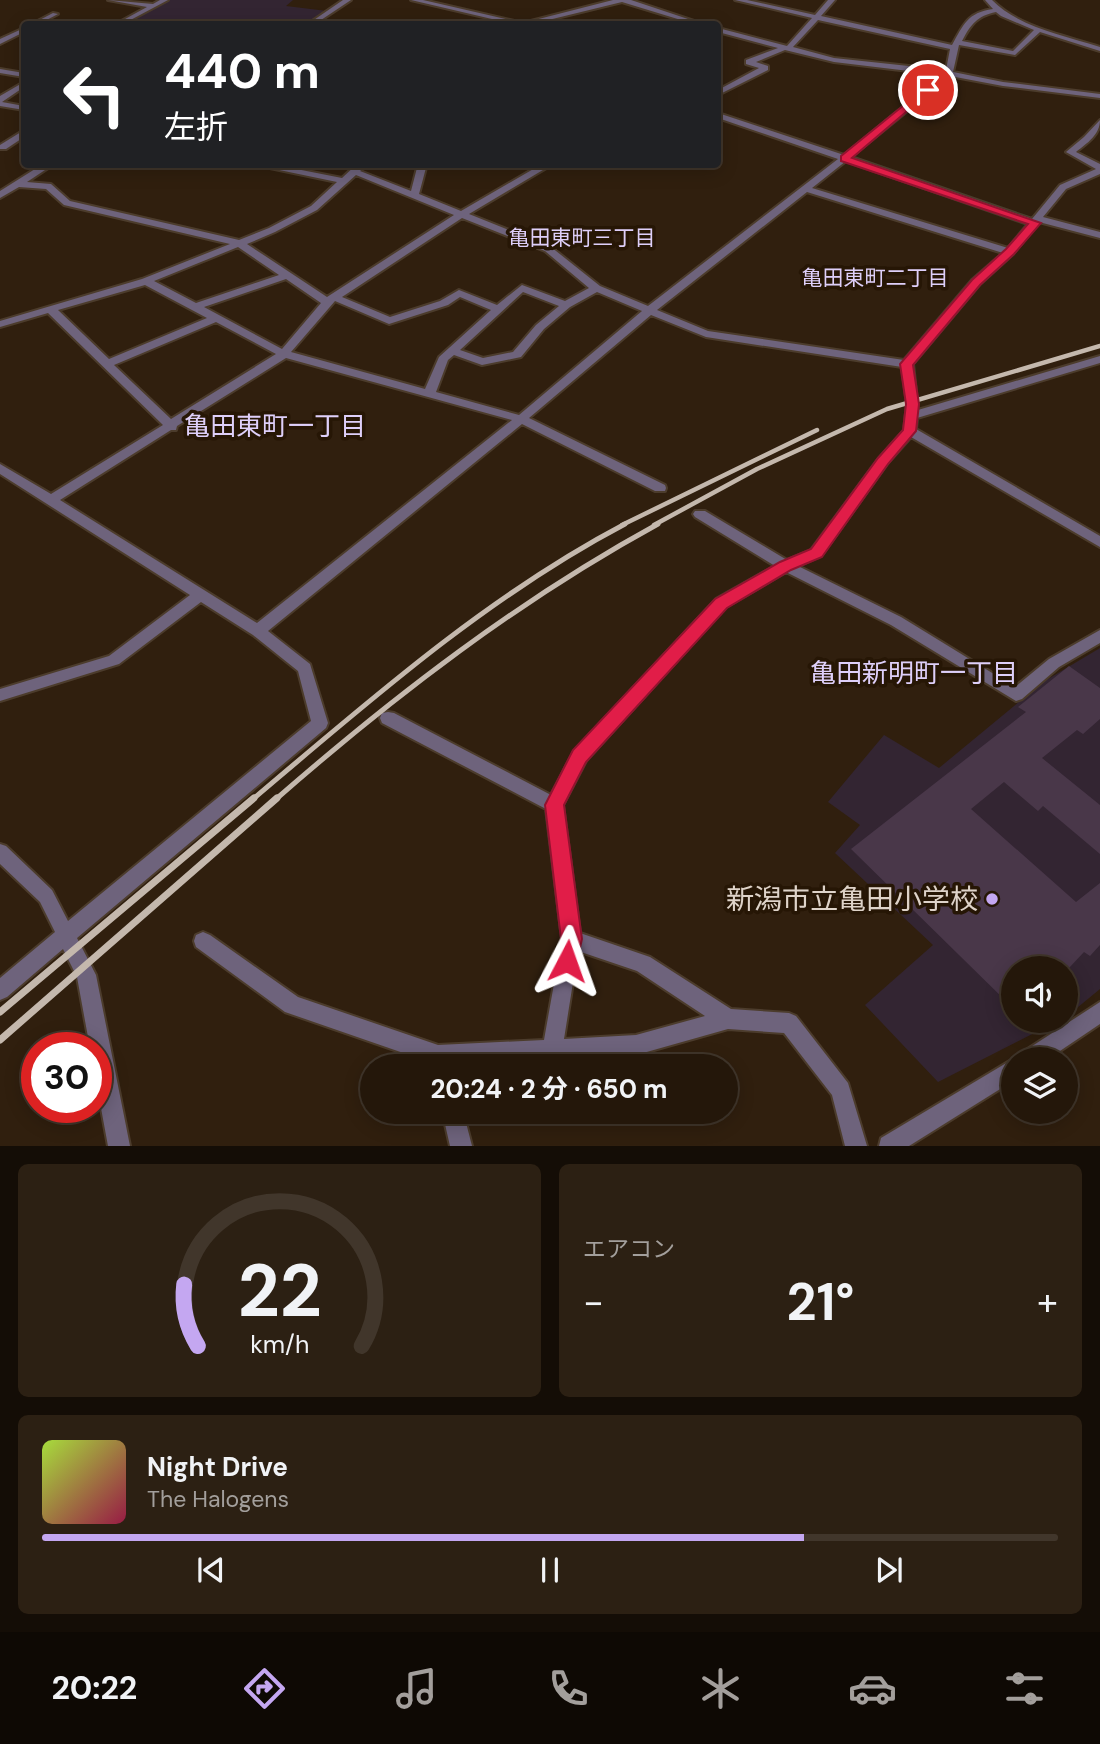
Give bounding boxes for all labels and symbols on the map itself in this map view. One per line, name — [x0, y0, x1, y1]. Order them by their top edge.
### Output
pin — [898, 60, 958, 120]
district label: 亀田東町三丁目 — [509, 224, 656, 252]
district label: 亀田東町二丁目 — [802, 264, 949, 292]
district label: 亀田東町一丁目 — [184, 409, 366, 443]
district label: 亀田新明町一丁目 — [810, 656, 1018, 690]
place label: 新潟市立亀田小学校 — [726, 881, 978, 918]
marker: 新潟市立亀田小学校 — [984, 891, 1000, 907]
position arrow — [530, 924, 604, 998]
speed limit sign: 30 — [21, 1032, 112, 1123]

